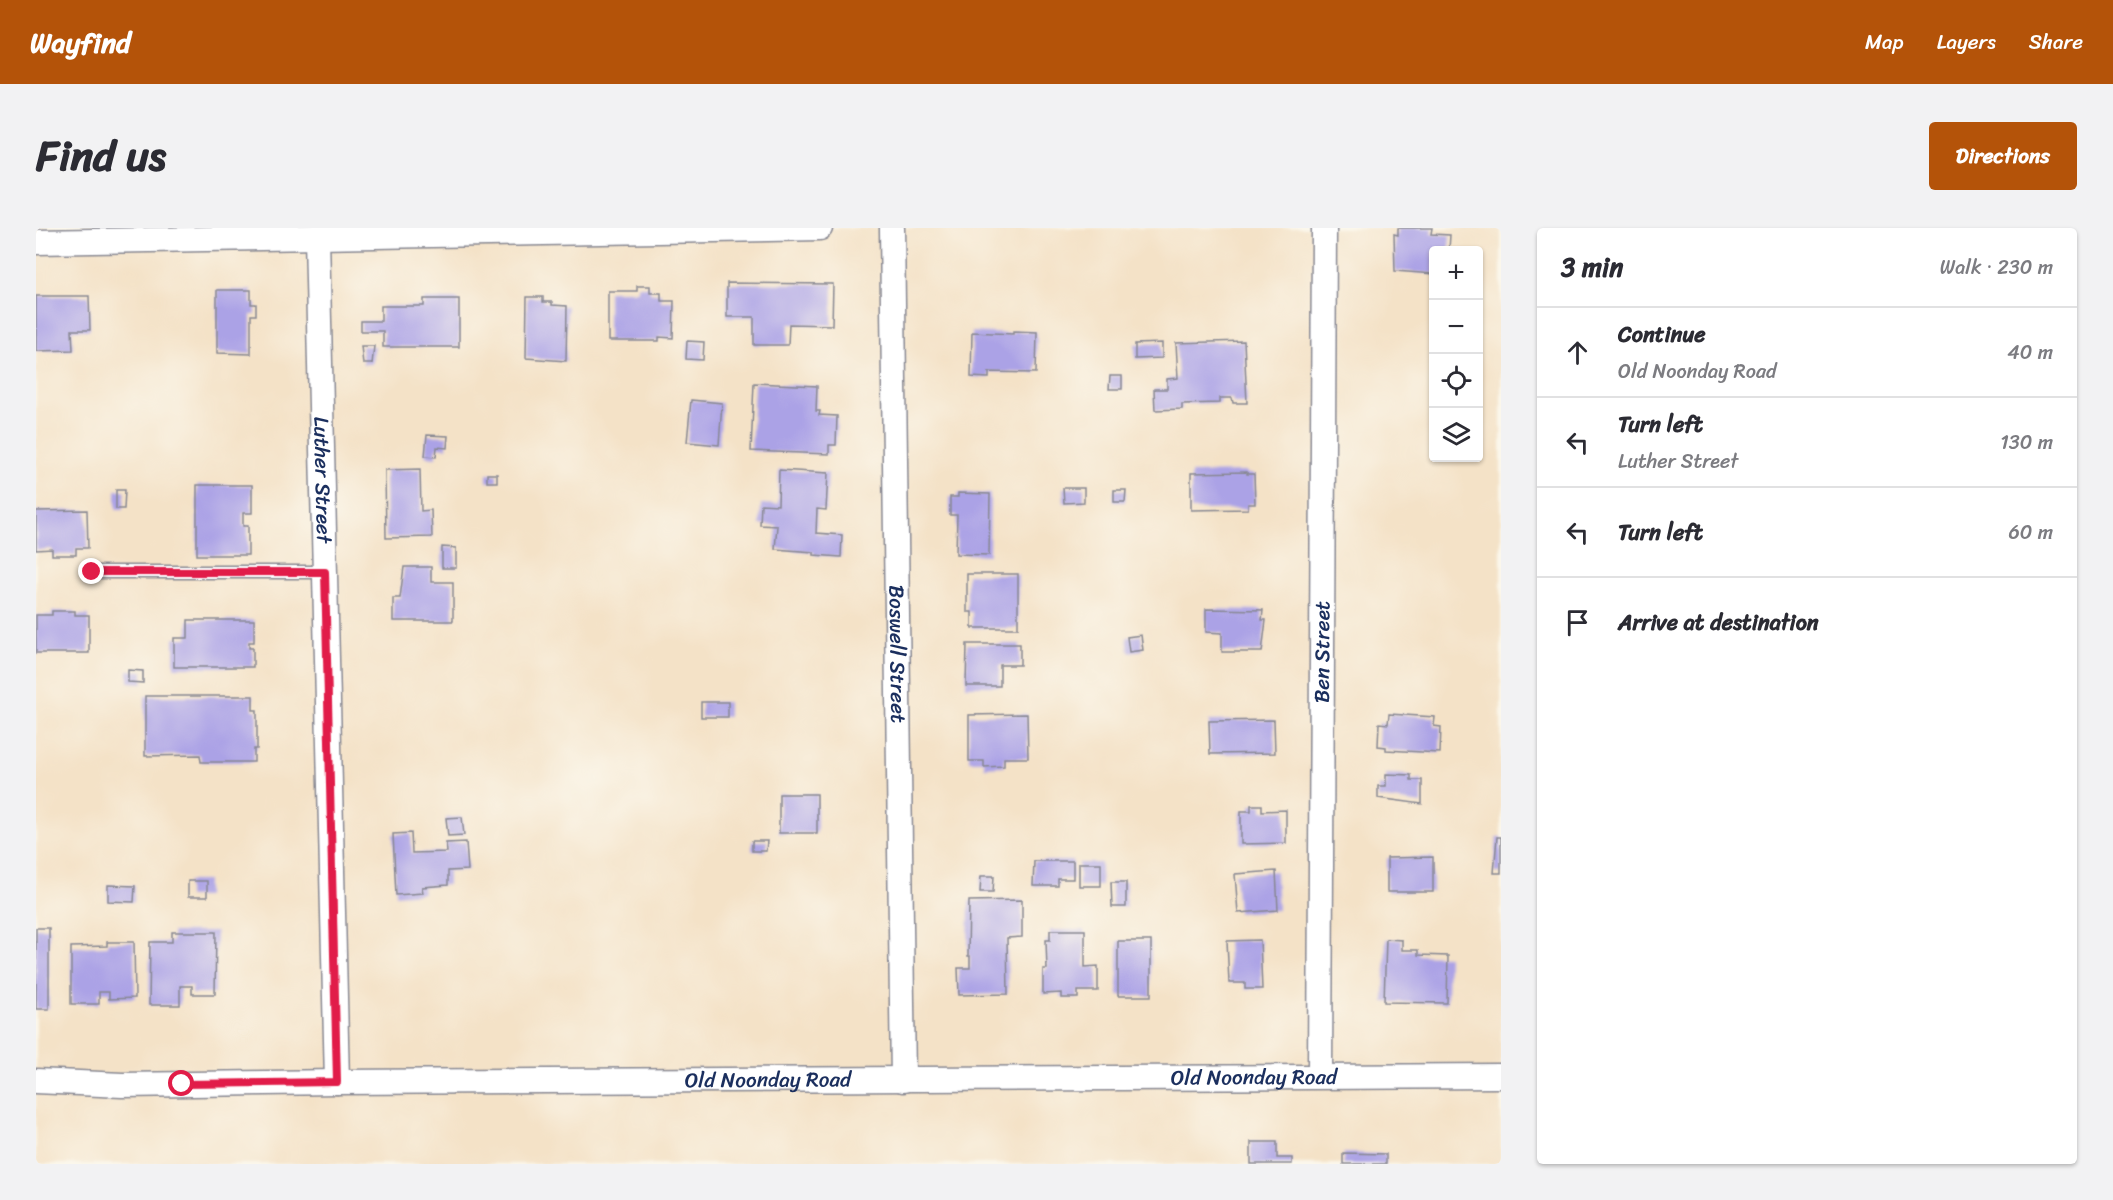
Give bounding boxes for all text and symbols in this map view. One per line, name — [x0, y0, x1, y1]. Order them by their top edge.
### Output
text: Wayfind — [30, 18, 131, 67]
text: Map — [1865, 23, 1904, 61]
text: Layers — [1937, 23, 1996, 61]
text: Share — [2029, 23, 2083, 61]
text: Find us — [36, 119, 166, 193]
button: Directions — [1929, 122, 2077, 190]
text: 3 min — [1561, 244, 1623, 290]
map controls — [1429, 246, 1483, 462]
button: + — [1429, 246, 1483, 300]
text: Walk · 230 m — [1940, 250, 2053, 285]
button: − — [1429, 300, 1483, 354]
text: Continue — [1618, 315, 1706, 354]
text: 40 m — [2007, 335, 2053, 370]
icon: ahead — [1561, 336, 1594, 369]
button: locate — [1429, 354, 1483, 408]
text: Old Noonday Road — [1618, 354, 1776, 389]
text: Turn left — [1618, 405, 1703, 444]
button: layers — [1429, 408, 1483, 462]
street label: Luther Street — [302, 416, 343, 545]
text: 130 m — [2000, 425, 2053, 460]
icon: left — [1561, 426, 1594, 459]
text: Luther Street — [1618, 444, 1738, 479]
text: Turn left — [1618, 513, 1703, 552]
text: 60 m — [2008, 515, 2053, 550]
icon: left — [1561, 516, 1594, 549]
route end — [78, 558, 104, 584]
street label: Boswell Street — [878, 585, 917, 723]
street label: Ben Street — [1303, 601, 1341, 703]
text: Arrive at destination — [1618, 603, 1819, 642]
icon: arrive — [1561, 606, 1594, 639]
street label: Old Noonday Road — [1171, 1058, 1339, 1097]
street label: Old Noonday Road — [685, 1060, 853, 1099]
route start — [168, 1070, 194, 1096]

